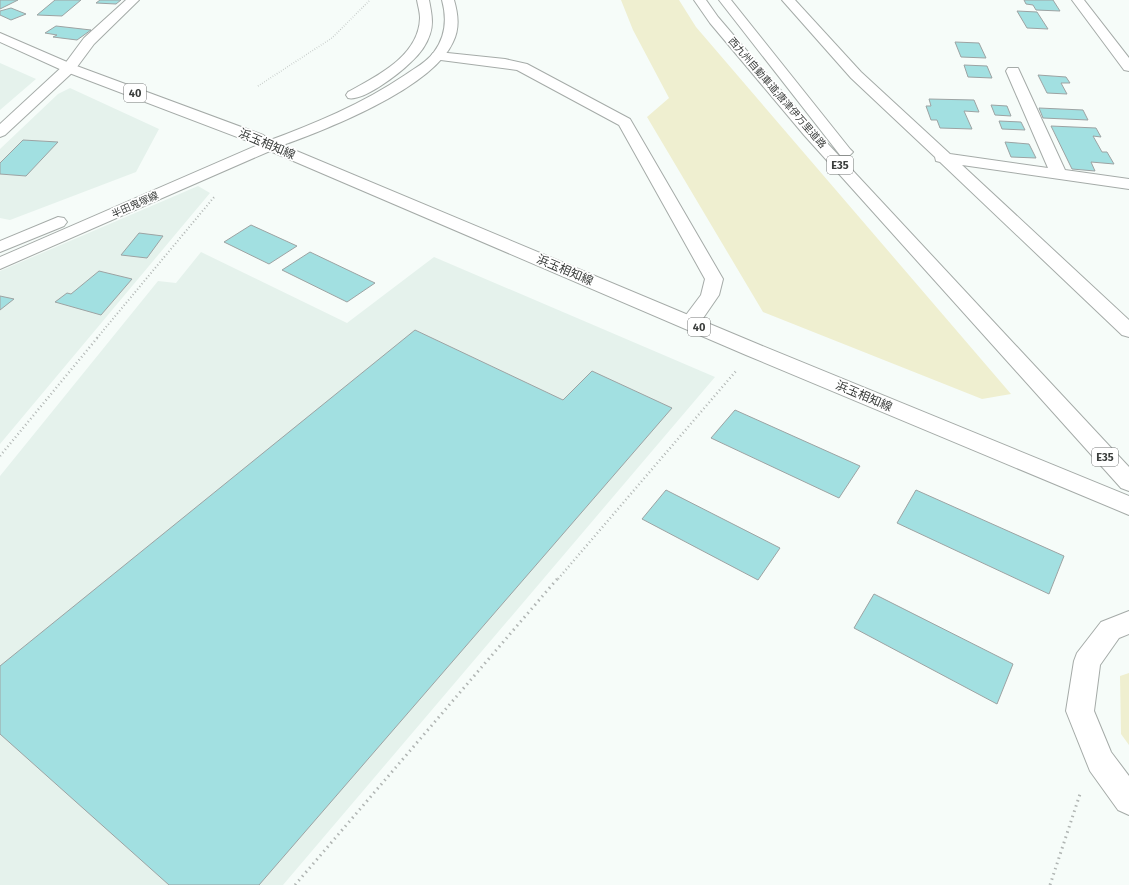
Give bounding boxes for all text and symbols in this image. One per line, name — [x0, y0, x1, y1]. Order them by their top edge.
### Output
street label: 西九州自動車道;唐津伊万里道路 — [726, 35, 828, 151]
road number: 40 — [124, 84, 146, 102]
street label: 浜玉相知線 — [237, 126, 297, 162]
road number: E35 — [827, 156, 853, 174]
street label: 半田鬼塚線 — [110, 189, 160, 221]
street label: 浜玉相知線 — [535, 252, 595, 288]
road number: 40 — [688, 318, 710, 336]
street label: 浜玉相知線 — [834, 378, 894, 414]
road number: E35 — [1092, 448, 1118, 466]

